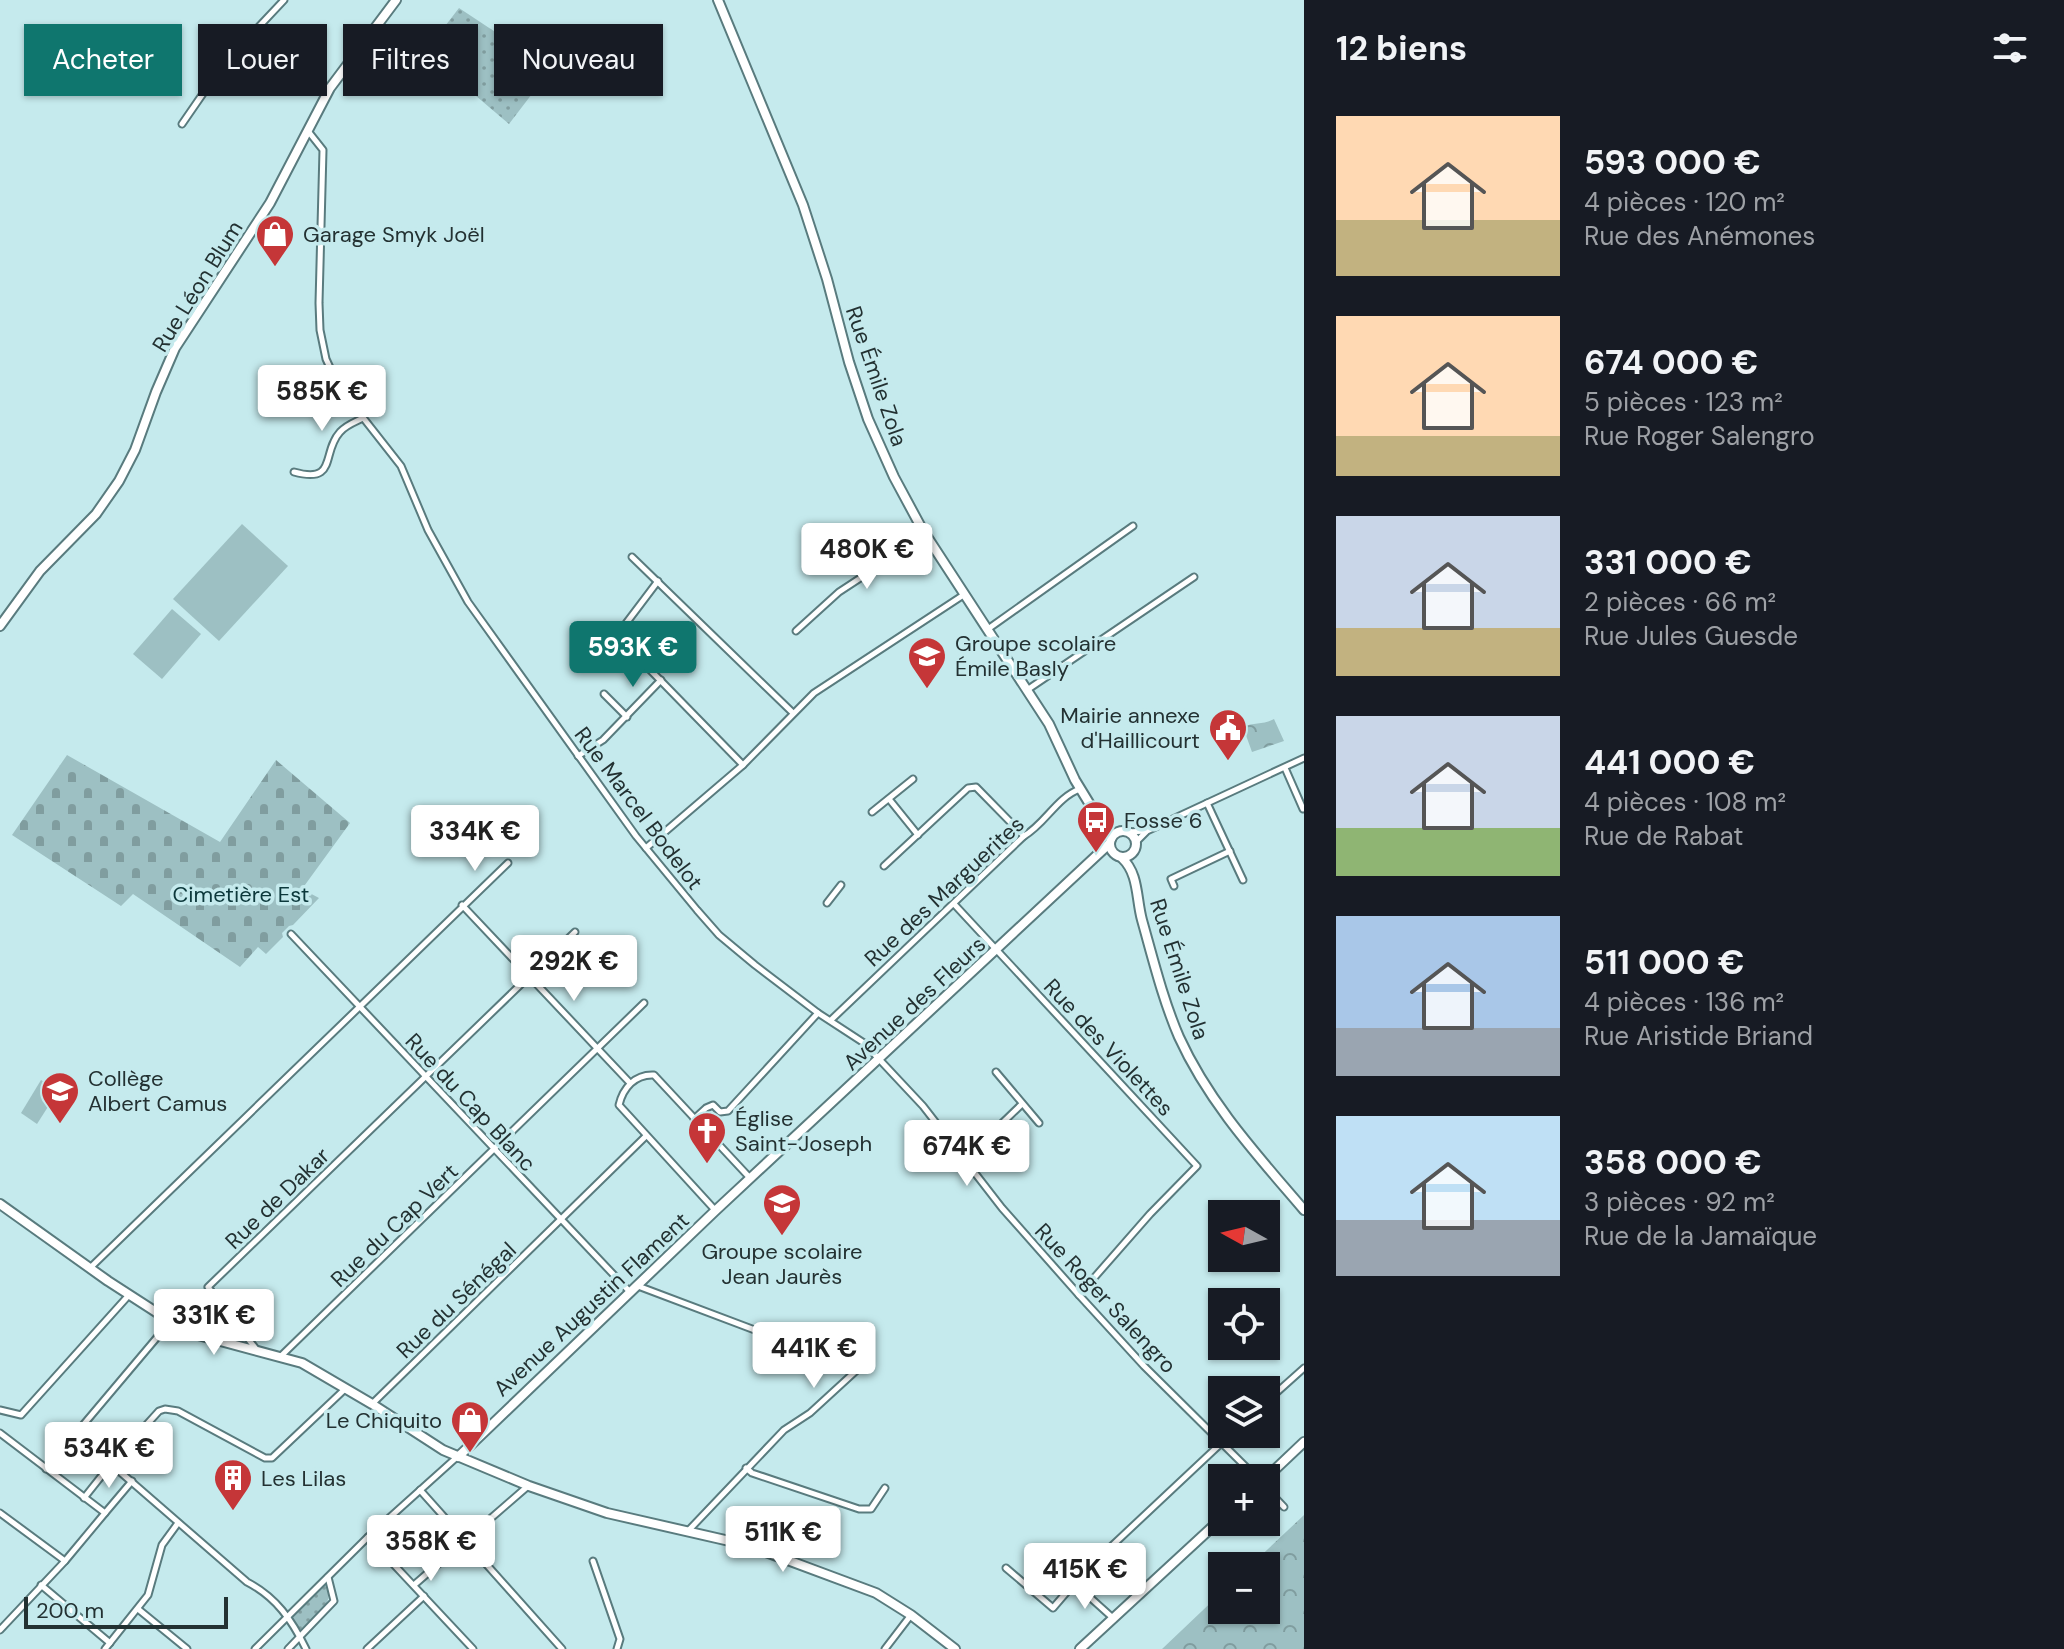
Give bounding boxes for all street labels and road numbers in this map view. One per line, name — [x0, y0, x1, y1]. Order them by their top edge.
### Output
street label: Rue Léon Blum — [145, 215, 249, 357]
street label: Rue Émile Zola — [839, 302, 914, 450]
street label: Rue Marcel Bodelot — [568, 721, 709, 896]
street label: Rue des Marguerites — [858, 810, 1030, 973]
street label: Rue Émile Zola — [1143, 895, 1216, 1043]
street label: Avenue des Fleurs — [837, 930, 992, 1077]
street label: Rue des Violettes — [1037, 972, 1180, 1122]
street label: Rue du Cap Blanc — [399, 1027, 542, 1178]
street label: Rue de Dakar — [219, 1141, 336, 1255]
street label: Rue du Cap Vert — [324, 1157, 464, 1294]
street label: Avenue Augustin Flament — [487, 1206, 695, 1403]
street label: Rue Roger Salengro — [1028, 1217, 1183, 1380]
street label: Rue du Sénégal — [390, 1236, 522, 1365]

